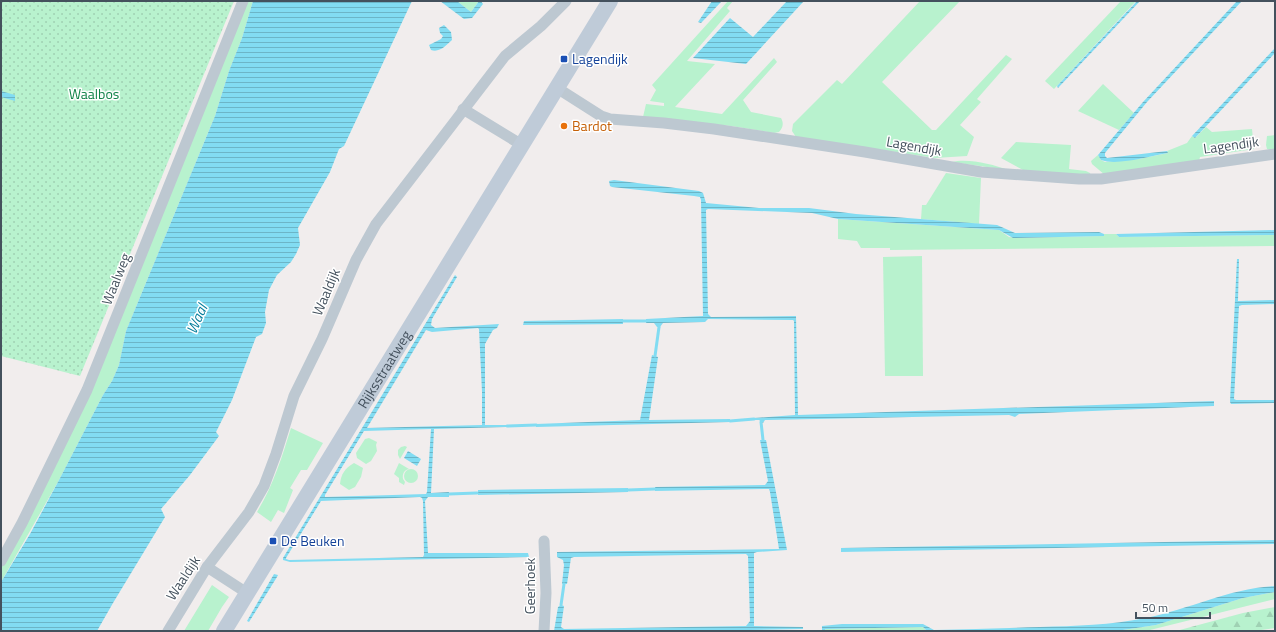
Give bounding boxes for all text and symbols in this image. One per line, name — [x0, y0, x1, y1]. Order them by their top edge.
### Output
place label: Lagendijk — [572, 48, 628, 69]
marker: Lagendijk — [559, 54, 569, 64]
park label: Waalbos — [69, 83, 119, 104]
place label: Bardot — [572, 115, 612, 136]
marker: Bardot — [559, 121, 569, 131]
street label: Lagendijk — [885, 130, 944, 161]
street label: Lagendijk — [1202, 130, 1260, 159]
street label: Waalweg — [96, 250, 135, 308]
street label: Waaldijk — [306, 265, 345, 319]
water label: Waal — [180, 299, 214, 337]
street label: Rijksstraatweg — [352, 326, 416, 412]
place label: De Beuken — [281, 530, 344, 551]
marker: De Beuken — [268, 536, 278, 546]
street label: Waaldijk — [160, 551, 205, 604]
street label: Geerhoek — [519, 558, 540, 614]
scale bar — [1136, 594, 1210, 620]
text: 50 m — [1142, 598, 1168, 617]

